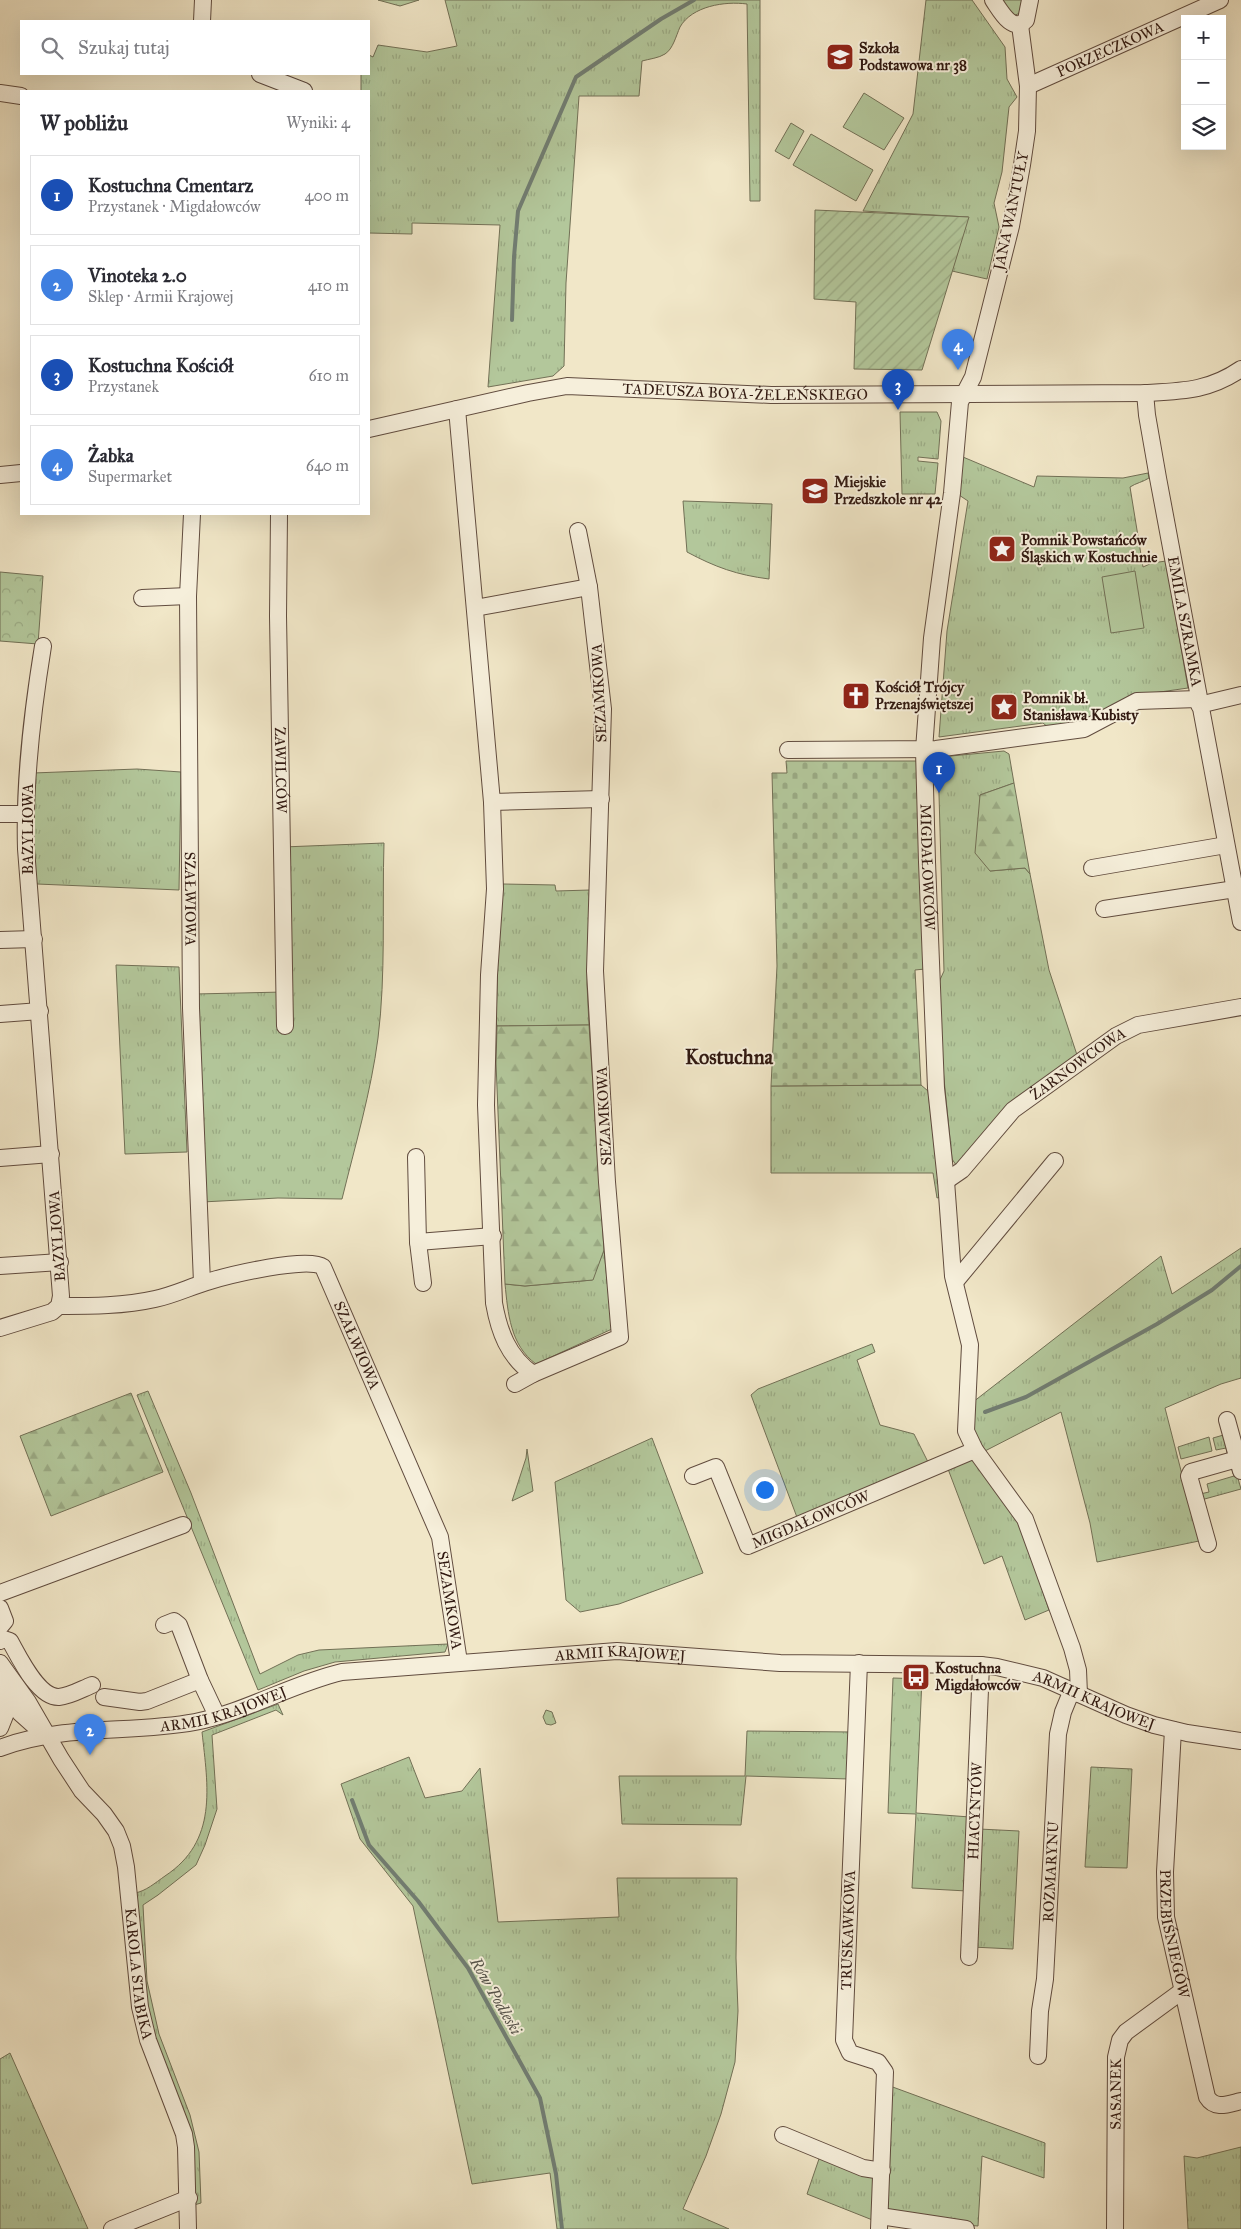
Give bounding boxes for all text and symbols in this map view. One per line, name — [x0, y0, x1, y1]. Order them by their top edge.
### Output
map controls — [1181, 15, 1226, 150]
button: + — [1181, 15, 1226, 60]
street label: PORZECZKOWA — [1054, 17, 1166, 81]
search box — [20, 20, 370, 75]
icon: search — [38, 34, 66, 62]
text: Szukaj tutaj — [78, 36, 170, 59]
place label: Szkoła Podstawowa nr 38 — [859, 39, 967, 75]
school or university icon: Szkoła Podstawowa nr 38 — [825, 42, 855, 72]
button: − — [1181, 60, 1226, 105]
button: layers — [1181, 105, 1226, 150]
text: W pobliżu — [40, 110, 128, 136]
text: Wyniki: 4 — [286, 113, 350, 132]
street label: JANA WANTUŁY — [989, 150, 1033, 274]
text: Kostuchna Cmentarz — [88, 174, 253, 197]
text: 1 — [54, 186, 60, 205]
text: 400 m — [305, 186, 349, 205]
text: Przystanek · Migdałowców — [88, 197, 261, 216]
text: Vinoteka 2.0 — [88, 264, 187, 287]
text: 2 — [53, 276, 61, 295]
text: 410 m — [308, 276, 349, 295]
text: Sklep · Armii Krajowej — [88, 287, 233, 306]
pin: 4 — [942, 329, 974, 370]
text: Kostuchna Kościół — [88, 354, 233, 377]
text: 3 — [54, 366, 60, 385]
text: 610 m — [308, 366, 349, 385]
pin: 3 — [882, 369, 914, 410]
text: Przystanek — [88, 377, 159, 396]
street label: TADEUSZA BOYA-ŻELEŃSKIEGO — [622, 379, 868, 404]
text: Żabka — [88, 444, 134, 467]
text: 4 — [53, 456, 61, 475]
text: 640 m — [306, 456, 349, 475]
text: Supermarket — [88, 467, 172, 486]
place label: Miejskie Przedszkole nr 42 — [834, 473, 942, 509]
school or university icon: Miejskie Przedszkole nr 42 — [800, 476, 830, 506]
place label: Pomnik Powstańców Śląskich w Kostuchnie — [1021, 531, 1158, 566]
place icon: Pomnik Powstańców Śląskich w Kostuchnie — [987, 534, 1017, 564]
street label: EMILA SZRAMKA — [1164, 555, 1206, 688]
street label: SEZAMKOWA — [587, 643, 611, 743]
place label: Kościół Trójcy Przenajświętszej — [875, 678, 974, 714]
church icon: Kościół Trójcy Przenajświętszej — [841, 681, 871, 711]
place label: Pomnik bł. Stanisława Kubisty — [1023, 689, 1139, 725]
place icon: Pomnik bł. Stanisława Kubisty — [989, 692, 1019, 722]
street label: ZAWILCÓW — [271, 727, 291, 814]
pin: 1 — [923, 752, 955, 793]
street label: BAZYLIOWA — [19, 783, 37, 875]
street label: MIGDAŁOWCÓW — [916, 804, 939, 931]
street label: SZAŁWIOWA — [181, 852, 200, 946]
street label: ŻARNOWCOWA — [1027, 1024, 1129, 1104]
district label: Kostuchna — [685, 1045, 774, 1069]
street label: SEZAMKOWA — [592, 1066, 616, 1166]
street label: BAZYLIOWA — [45, 1190, 69, 1282]
street label: SZAŁWIOWA — [330, 1298, 384, 1392]
your location — [752, 1477, 778, 1503]
street label: MIGDAŁOWCÓW — [749, 1486, 873, 1552]
street label: SEZAMKOWA — [433, 1550, 466, 1651]
street label: ARMII KRAJOWEJ — [553, 1642, 686, 1666]
place label: Kostuchna Migdałowców — [935, 1659, 1022, 1695]
bus stop icon: Kostuchna Migdałowców — [901, 1662, 931, 1692]
street label: ARMII KRAJOWEJ — [1030, 1667, 1157, 1735]
street label: ARMII KRAJOWEJ — [158, 1682, 290, 1736]
pin: 2 — [74, 1714, 106, 1755]
street label: HIACYNTÓW — [964, 1761, 986, 1860]
street label: ROZMARYNU — [1039, 1820, 1062, 1923]
street label: PRZEBIŚNIEGÓW — [1156, 1869, 1193, 2001]
street label: TRUSKAWKOWA — [837, 1870, 859, 1990]
street label: KAROLA STABIKA — [121, 1907, 157, 2042]
water label: Rów Podleski — [466, 1953, 526, 2038]
street label: SASANEK — [1107, 2058, 1125, 2130]

